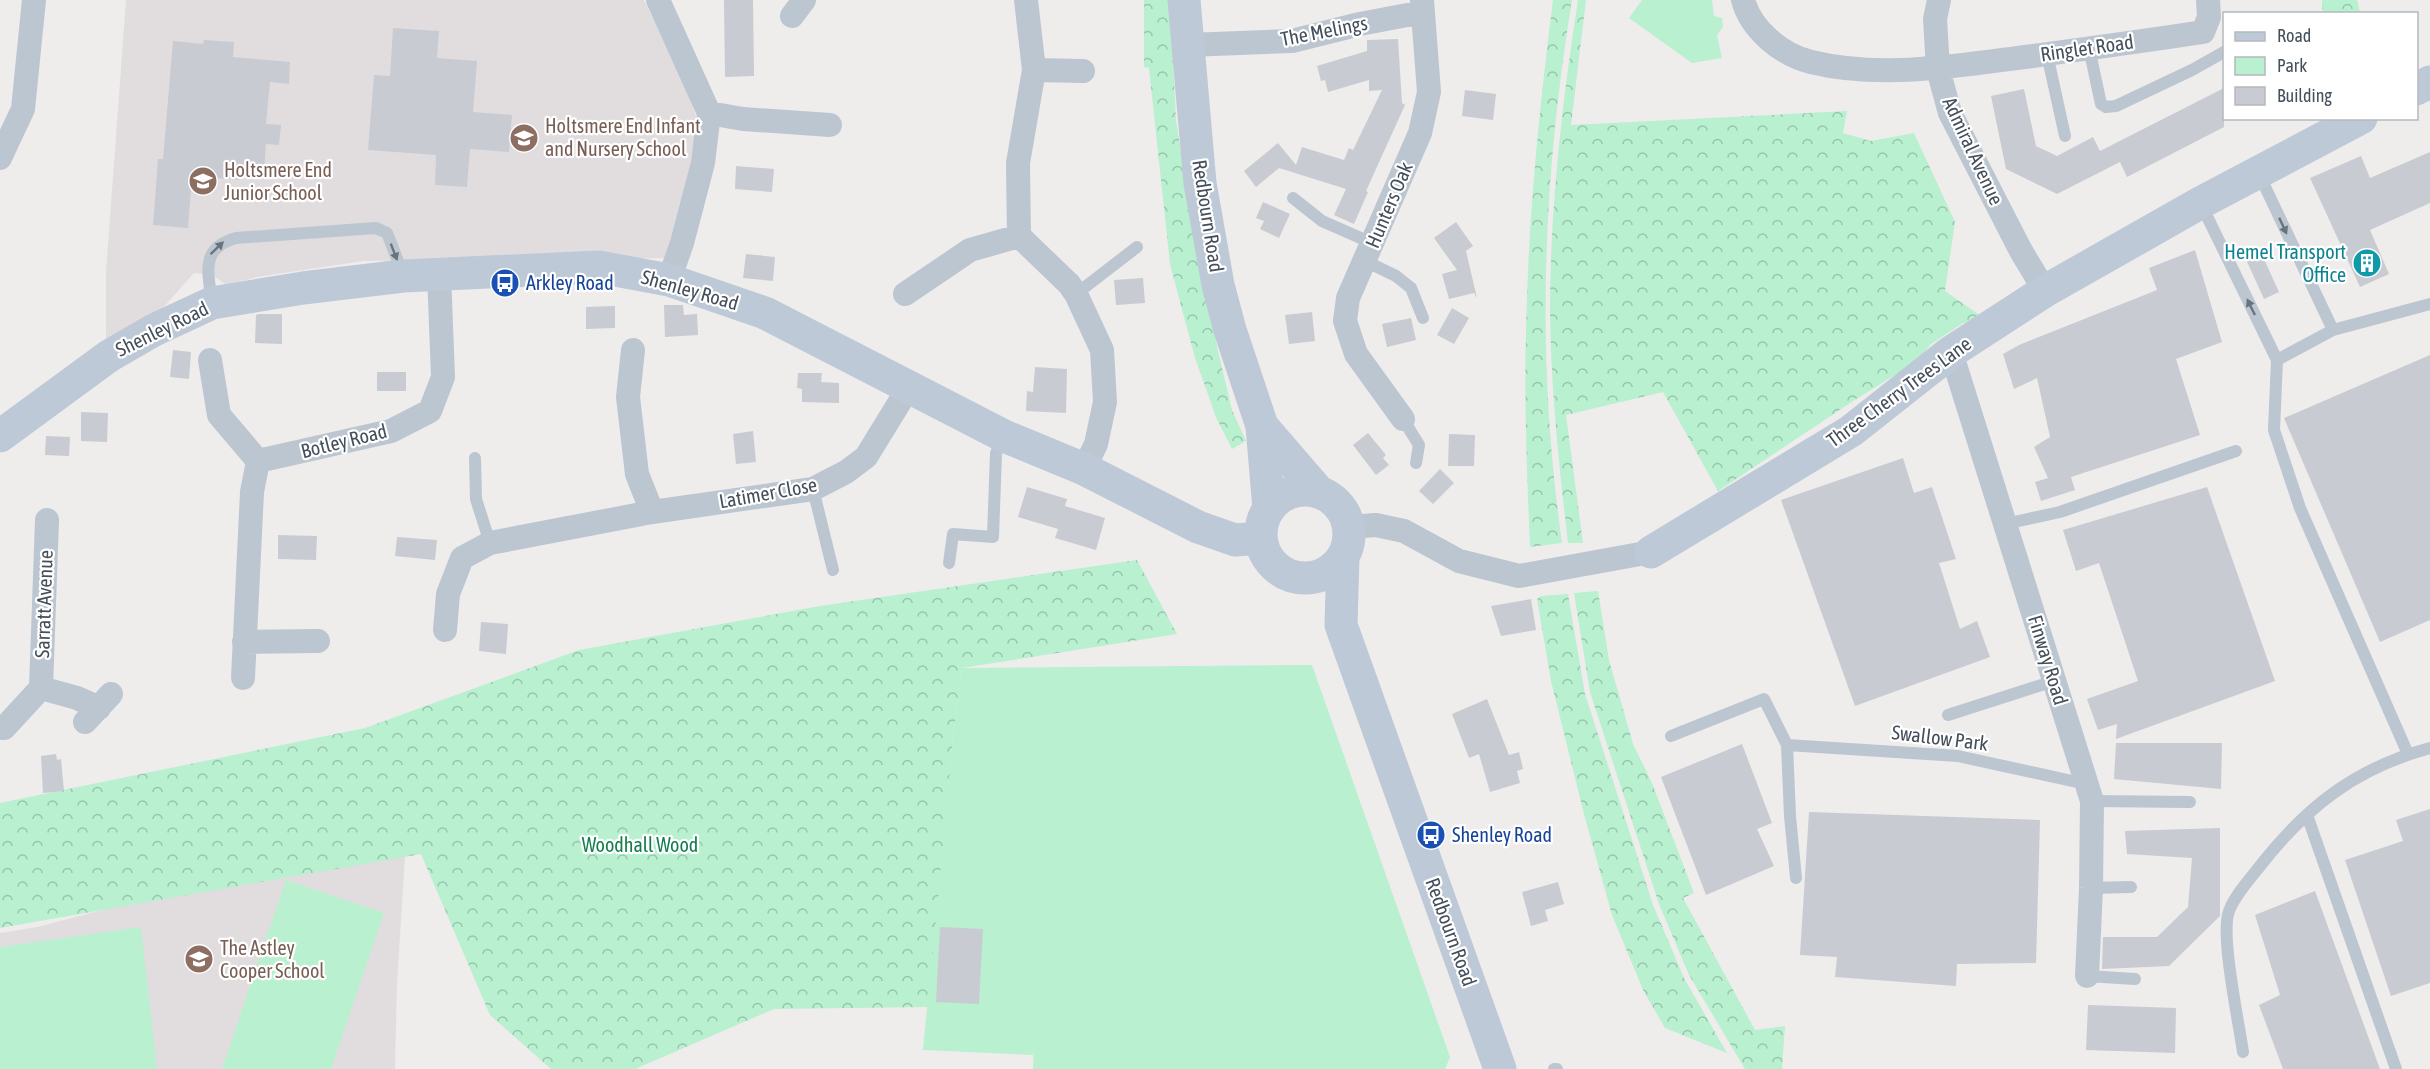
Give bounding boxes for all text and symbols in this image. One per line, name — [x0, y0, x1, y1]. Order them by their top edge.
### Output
street label: The Melings — [1279, 11, 1369, 50]
legend — [2223, 12, 2418, 120]
text: Road — [2277, 25, 2311, 46]
street label: Ringlet Road — [2039, 30, 2135, 65]
text: Park — [2277, 55, 2307, 76]
text: Building — [2277, 85, 2332, 106]
street label: Admiral Avenue — [1938, 93, 2008, 208]
place label: Holtsmere End Infant and Nursery School — [545, 114, 701, 160]
school or university icon: Holtsmere End Infant and Nursery School — [508, 122, 540, 154]
place label: Holtsmere End Junior School — [224, 158, 332, 204]
street label: Redbourn Road — [1188, 158, 1229, 274]
street label: Hunters Oak — [1360, 158, 1417, 251]
school or university icon: Holtsmere End Junior School — [187, 165, 219, 197]
one-way arrow — [2279, 217, 2288, 234]
place label: Hemel Transport Office — [2224, 240, 2346, 286]
one-way arrow — [210, 241, 224, 256]
one-way arrow — [389, 243, 399, 261]
building icon: Hemel Transport Office — [2351, 247, 2383, 279]
street label: Shenley Road — [639, 265, 741, 314]
bus stop icon: Arkley Road — [489, 267, 521, 299]
place label: Arkley Road — [526, 271, 614, 294]
street label: Shenley Road — [112, 296, 212, 361]
one-way arrow — [2246, 299, 2256, 316]
street label: Three Cherry Trees Lane — [1822, 332, 1975, 452]
street label: Botley Road — [299, 419, 389, 462]
street label: Latimer Close — [717, 473, 819, 512]
street label: Sarratt Avenue — [30, 550, 57, 658]
street label: Finway Road — [2024, 612, 2073, 707]
street label: Swallow Park — [1891, 720, 1990, 755]
bus stop icon: Shenley Road — [1415, 819, 1447, 851]
place label: Shenley Road — [1452, 823, 1552, 846]
park label: Woodhall Wood — [582, 833, 698, 856]
street label: Redbourn Road — [1421, 875, 1482, 989]
place label: The Astley Cooper School — [220, 936, 325, 982]
school or university icon: The Astley Cooper School — [183, 943, 215, 975]

